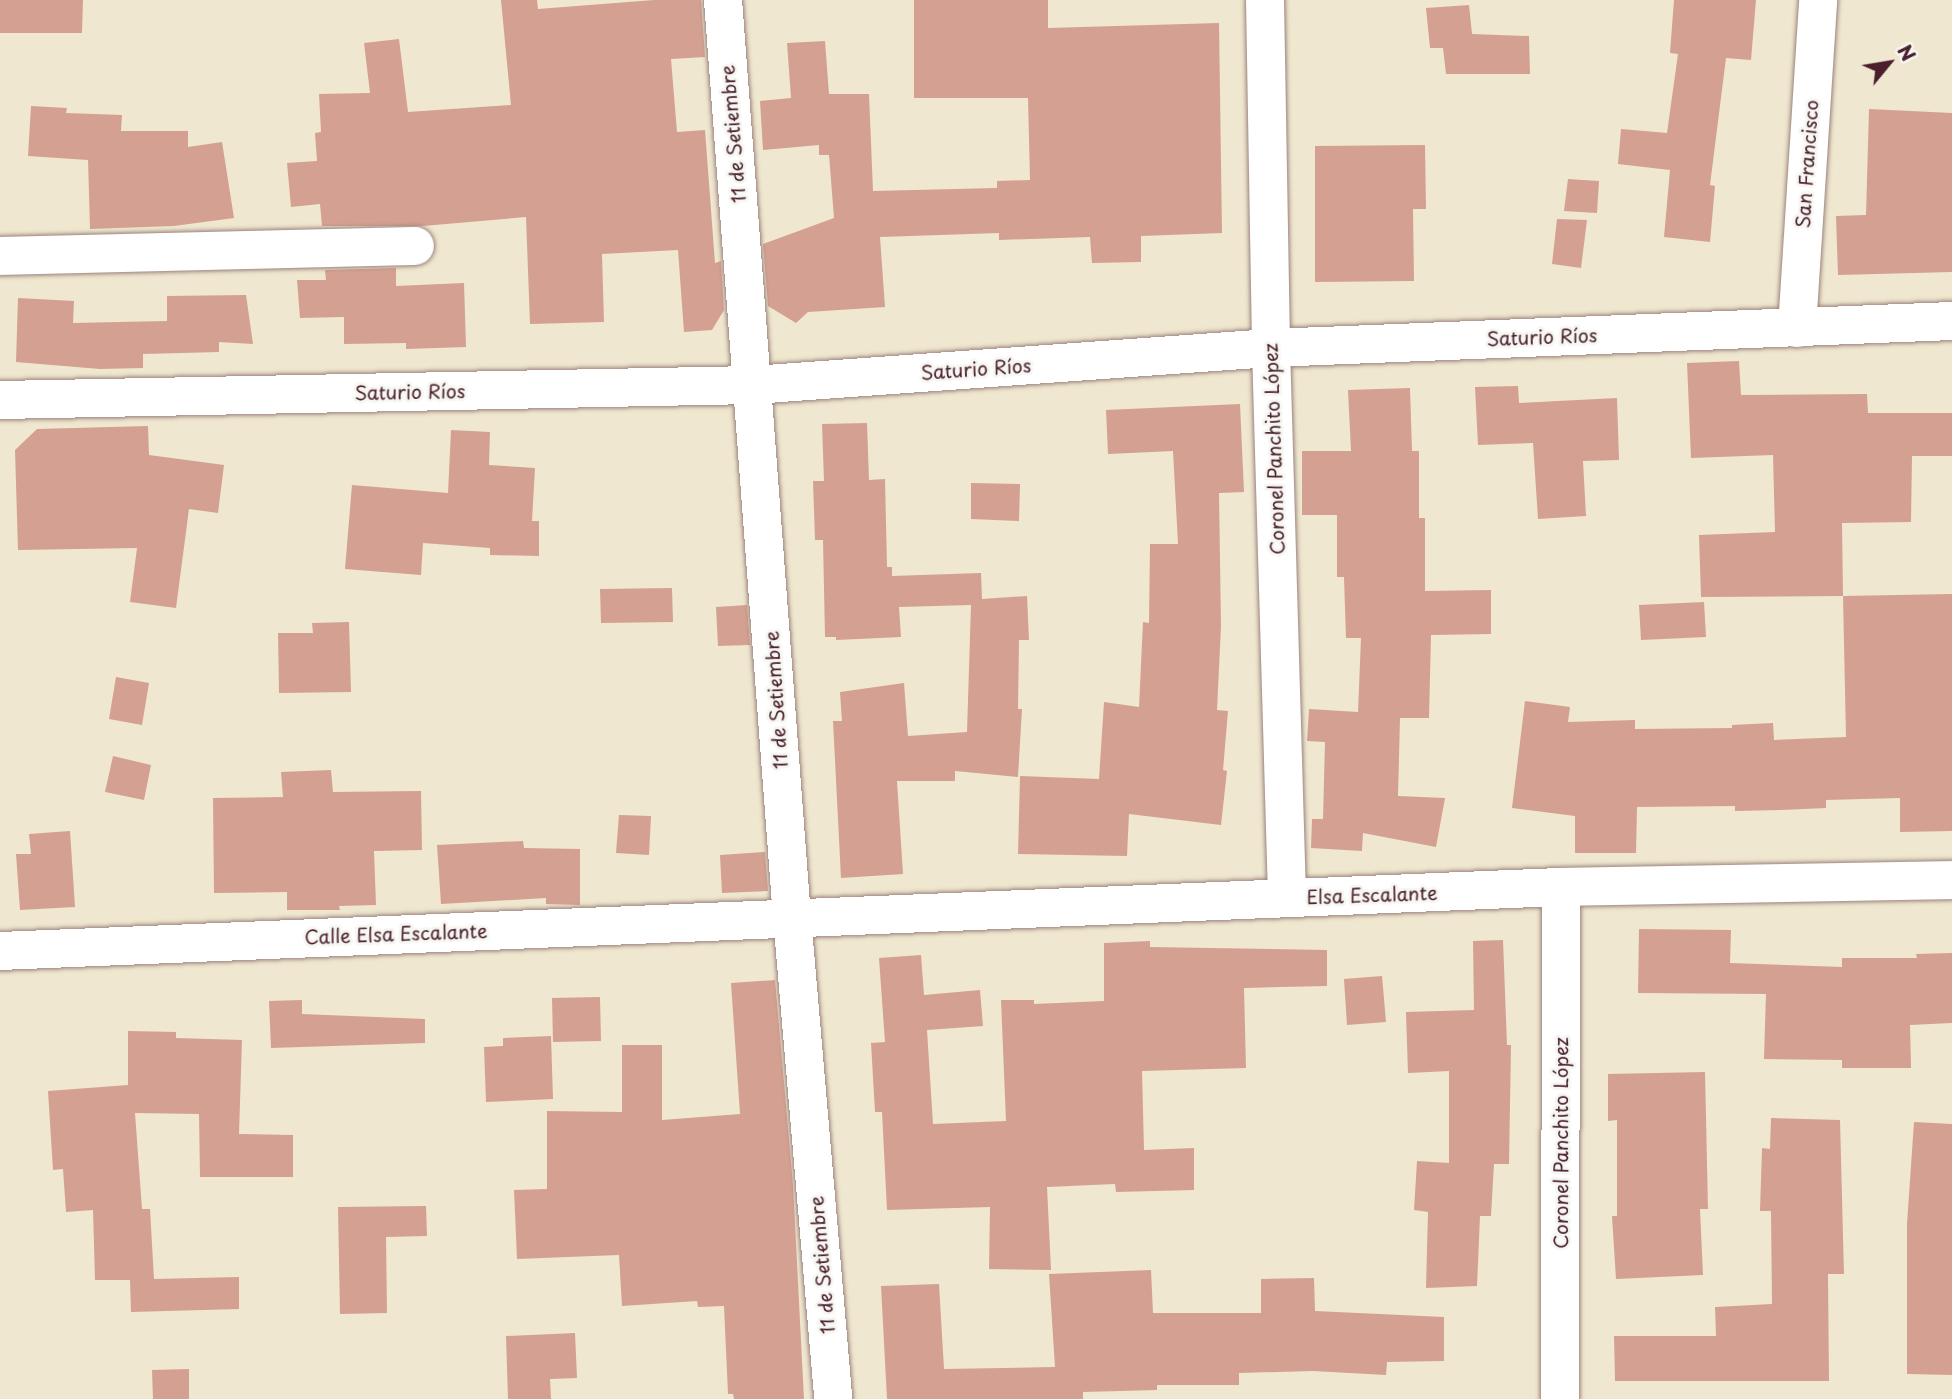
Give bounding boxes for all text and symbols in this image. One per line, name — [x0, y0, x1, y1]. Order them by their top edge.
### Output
north arrow — [1854, 28, 1924, 98]
text: N — [1891, 39, 1923, 66]
street label: 11 de Setiembre — [716, 63, 750, 205]
street label: San Francisco — [1791, 99, 1823, 229]
street label: Saturio Ríos — [1486, 324, 1598, 350]
street label: Coronel Panchito López — [1259, 342, 1289, 556]
street label: Saturio Ríos — [920, 354, 1032, 384]
street label: Saturio Ríos — [355, 380, 465, 404]
street label: 11 de Setiembre — [760, 629, 792, 771]
street label: Elsa Escalante — [1306, 881, 1438, 909]
street label: Calle Elsa Escalante — [304, 919, 488, 949]
street label: Coronel Panchito López — [1550, 1037, 1572, 1249]
street label: 11 de Setiembre — [805, 1194, 839, 1336]

